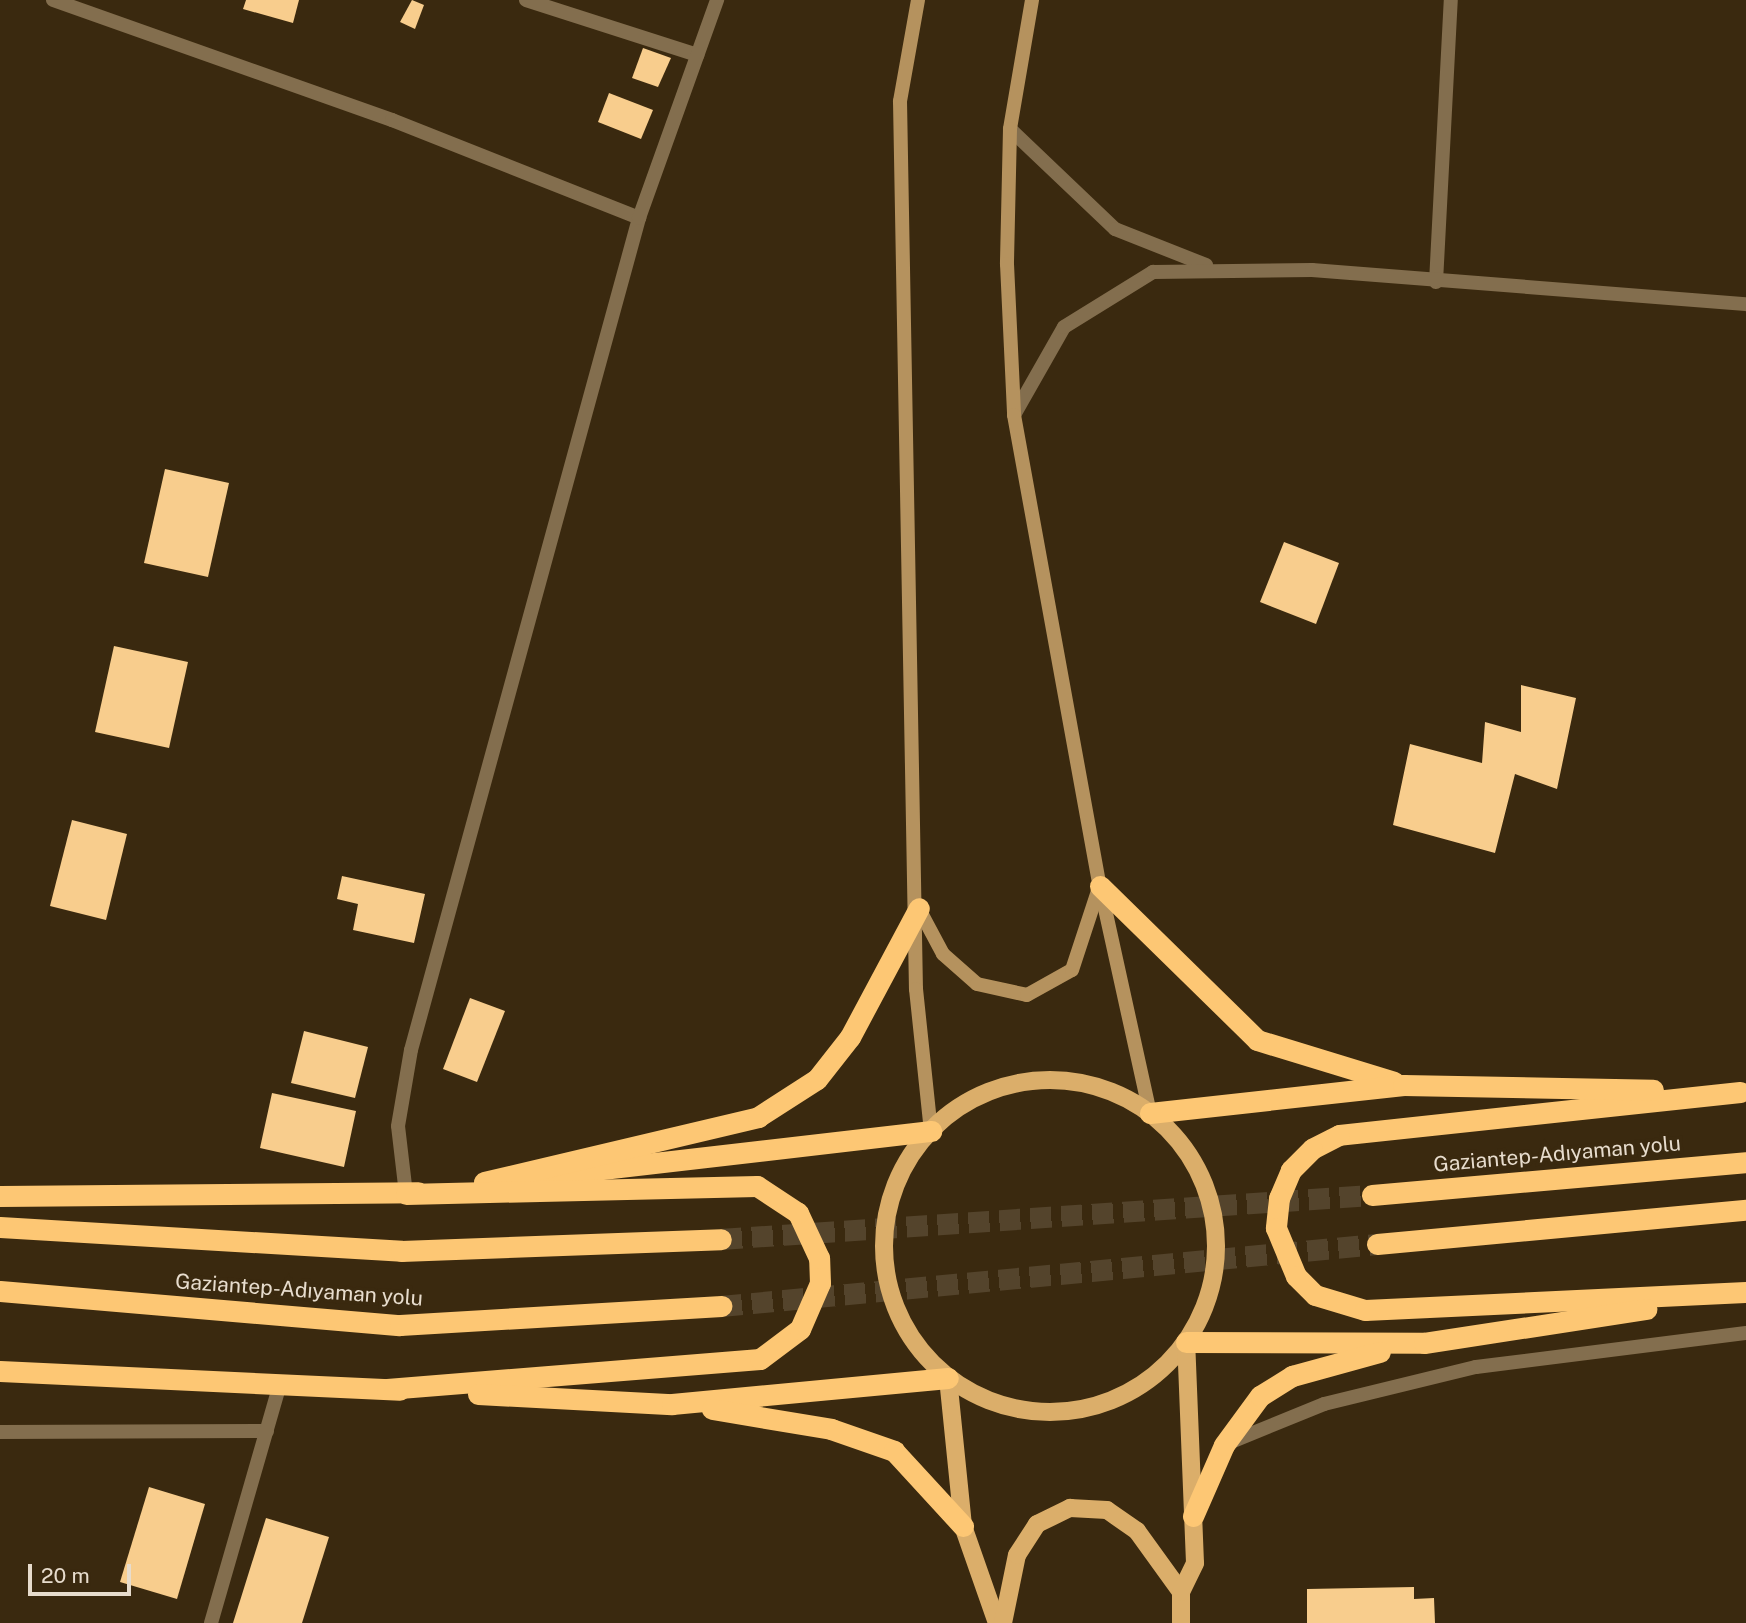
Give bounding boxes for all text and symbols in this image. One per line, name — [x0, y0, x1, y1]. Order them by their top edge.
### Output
street label: Gaziantep-Adıyaman yolu — [1432, 1131, 1682, 1177]
street label: Gaziantep-Adıyaman yolu — [174, 1269, 424, 1311]
scale bar — [32, 1550, 135, 1594]
text: 20 m — [41, 1563, 90, 1588]

